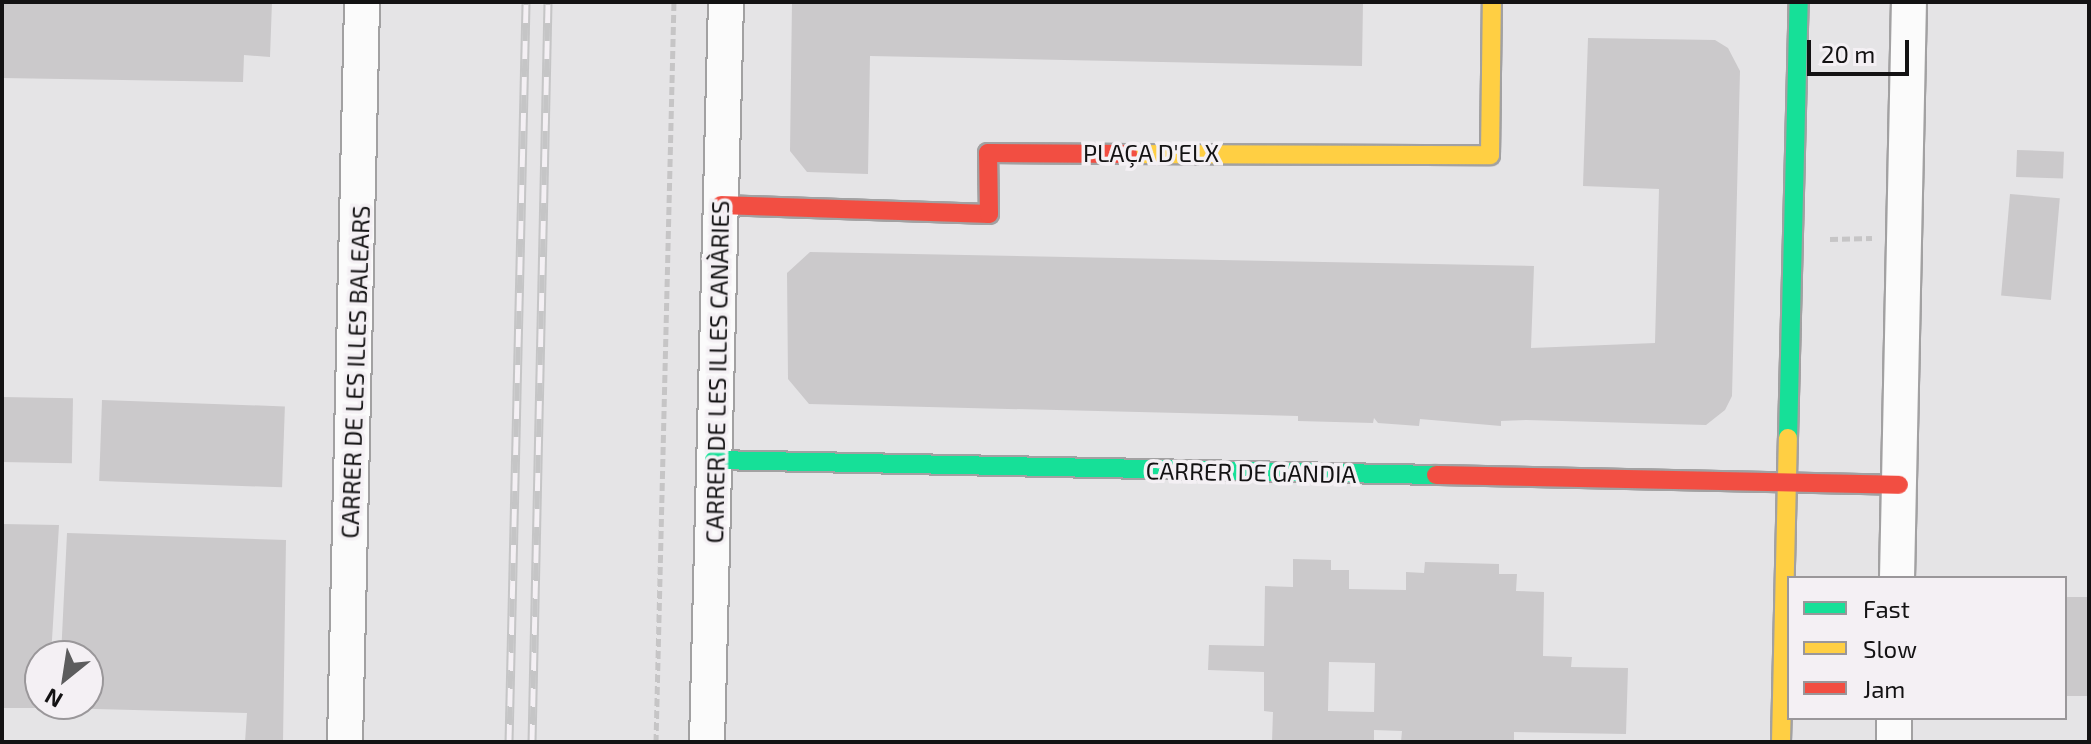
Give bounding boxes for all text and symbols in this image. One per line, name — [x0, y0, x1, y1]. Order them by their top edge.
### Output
scale bar — [1811, 24, 1913, 74]
text: 20 m — [1821, 39, 1875, 68]
street label: PLAÇA D'ELX — [1083, 139, 1219, 167]
street label: CARRER DE LES ILLES CANÀRIES — [700, 200, 734, 544]
street label: CARRER DE LES ILLES BALEARS — [335, 205, 375, 539]
street label: CARRER DE GANDIA — [1145, 456, 1357, 488]
legend — [1787, 576, 2067, 720]
text: Fast — [1863, 594, 1910, 623]
text: Slow — [1863, 634, 1917, 663]
north arrow — [24, 640, 104, 720]
text: Jam — [1863, 674, 1905, 703]
text: N — [40, 684, 66, 714]

